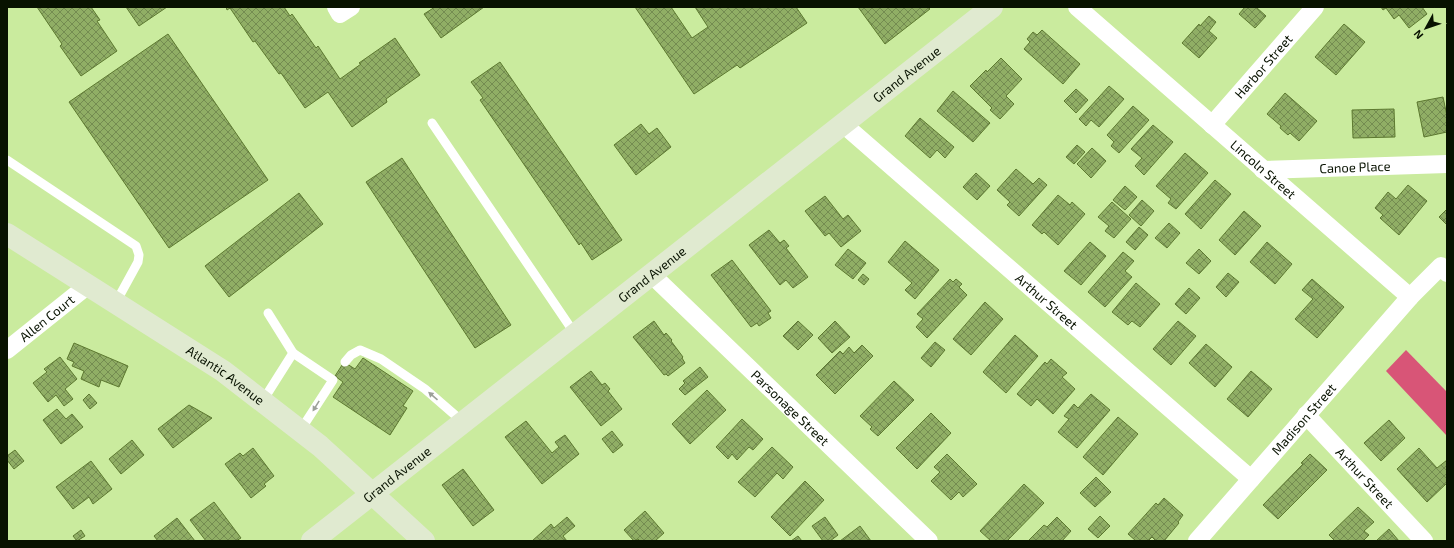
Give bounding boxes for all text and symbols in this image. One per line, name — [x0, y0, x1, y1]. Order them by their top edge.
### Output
north arrow — [1406, 8, 1446, 48]
text: N — [1410, 27, 1425, 42]
street label: Harbor Street — [1231, 31, 1296, 102]
street label: Grand Avenue — [869, 43, 944, 106]
street label: Lincoln Street — [1227, 136, 1299, 202]
street label: Canoe Place — [1319, 158, 1391, 176]
street label: Grand Avenue — [615, 243, 689, 306]
street label: Arthur Street — [1012, 270, 1081, 333]
street label: Allen Court — [16, 291, 78, 345]
street label: Atlantic Avenue — [183, 342, 268, 408]
street label: Parsonage Street — [748, 367, 833, 449]
street label: Madison Street — [1268, 380, 1339, 458]
one-way arrow — [428, 392, 439, 401]
one-way arrow — [313, 400, 320, 412]
street label: Grand Avenue — [360, 443, 434, 506]
street label: Arthur Street — [1333, 444, 1397, 511]

